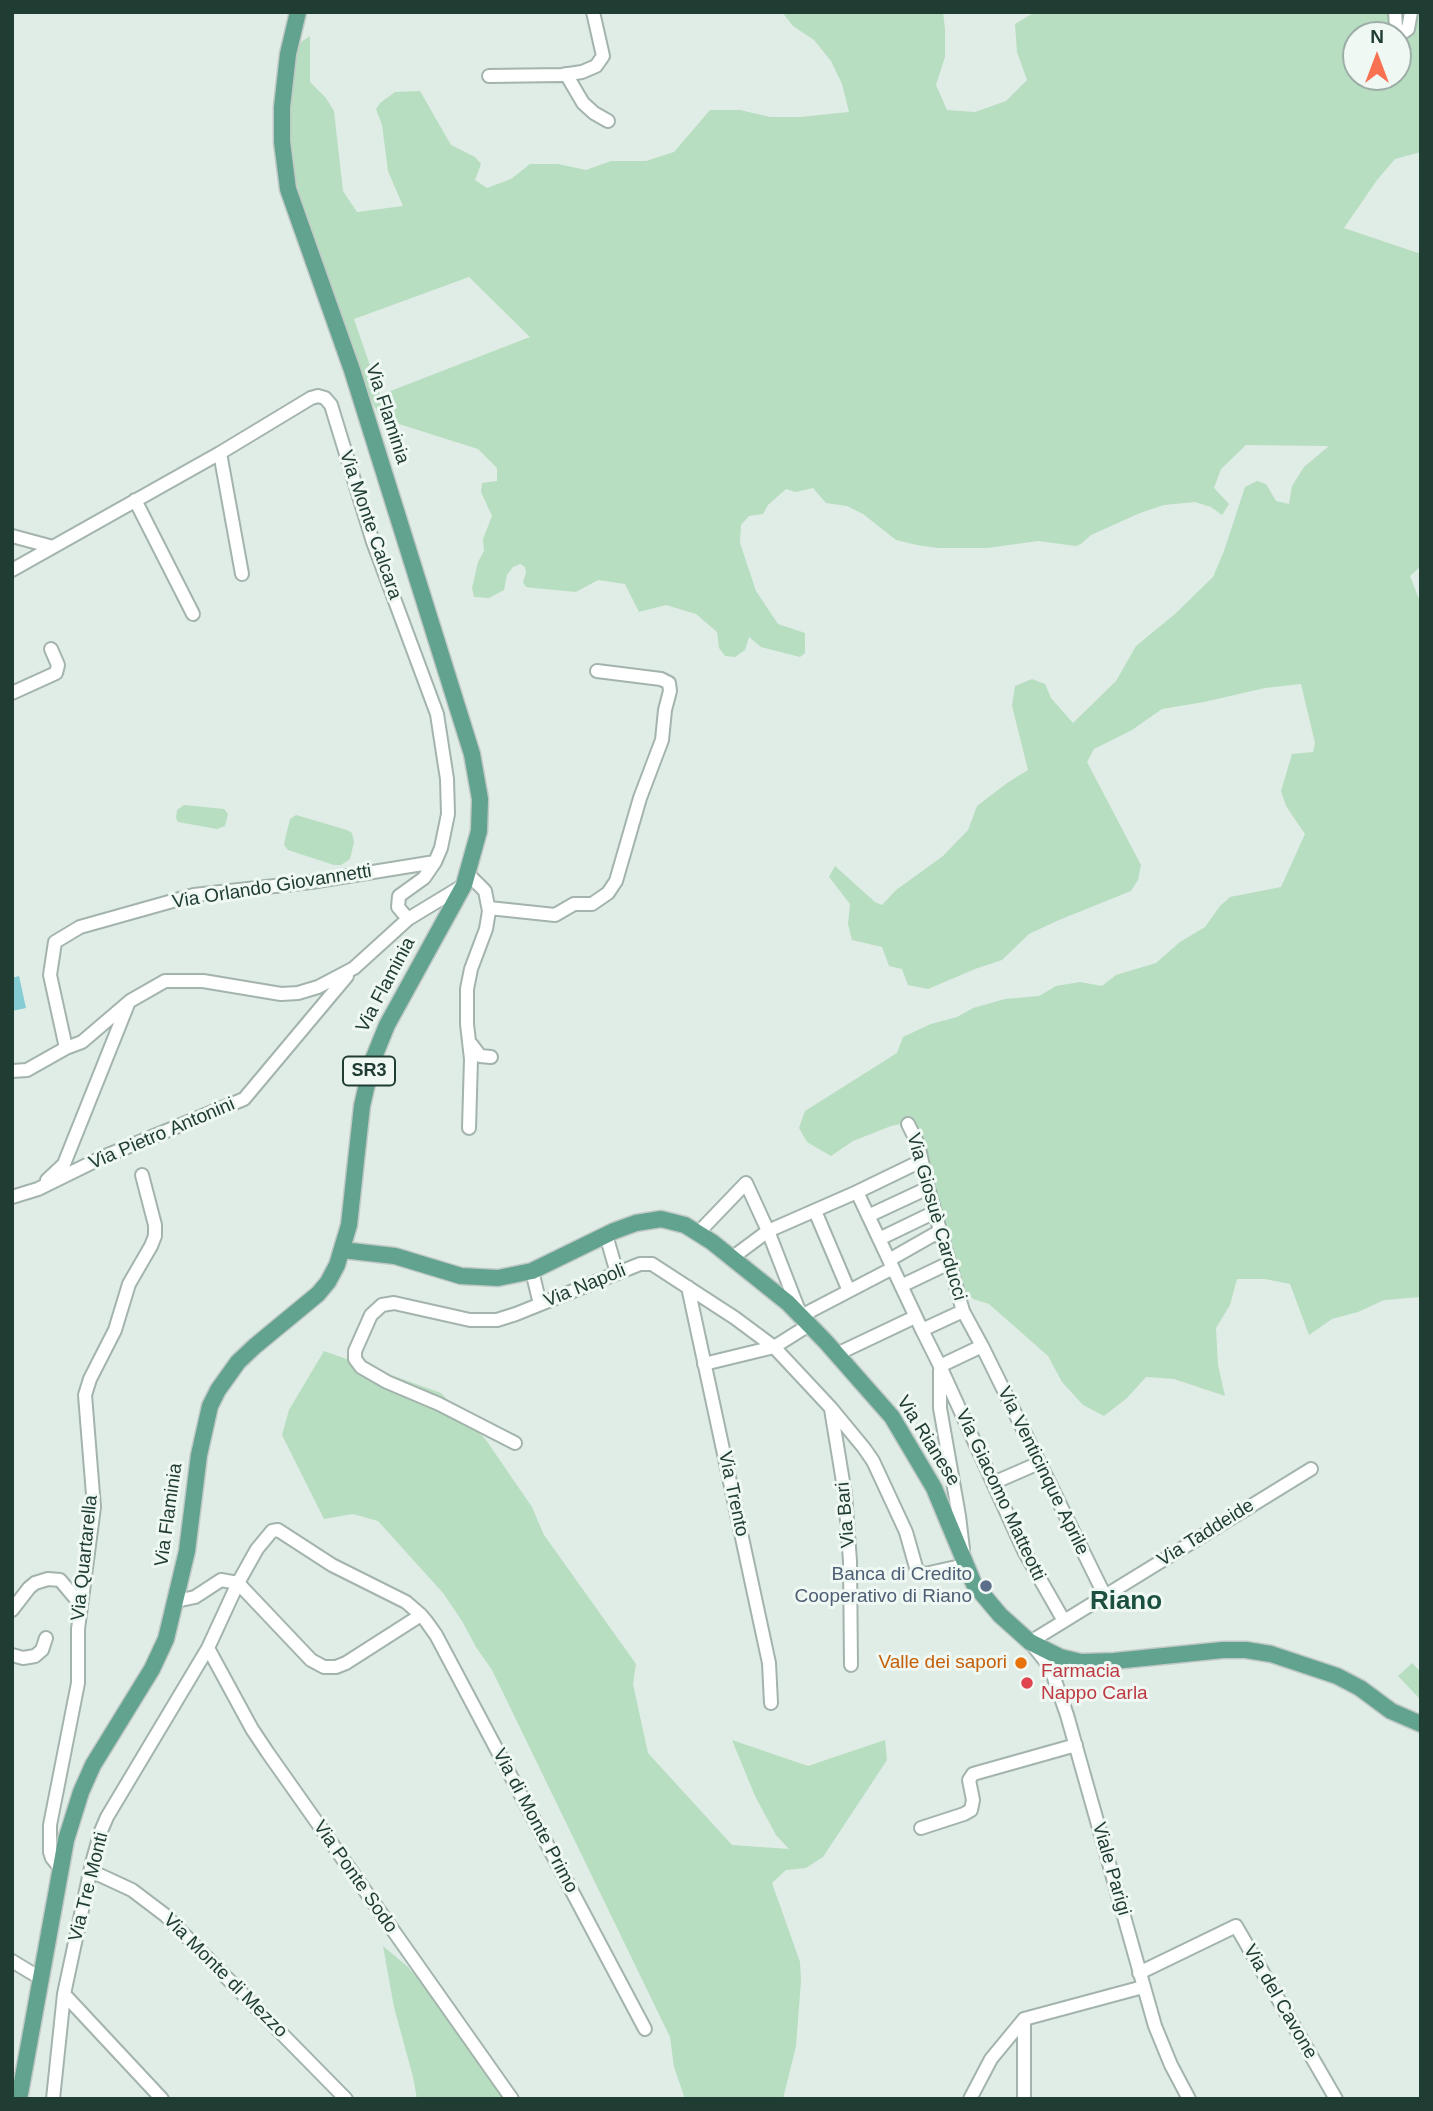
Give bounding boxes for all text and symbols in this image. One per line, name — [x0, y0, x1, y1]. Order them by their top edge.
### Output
north arrow — [1342, 21, 1412, 91]
text: N — [1370, 26, 1384, 47]
street label: Via Flaminia — [360, 361, 414, 467]
street label: Via Monte Calcara — [334, 448, 406, 602]
street label: Via Orlando Giovannetti — [171, 860, 373, 914]
street label: Via Flaminia — [351, 934, 421, 1036]
road number: SR3 — [343, 1056, 395, 1086]
street label: Via Pietro Antonini — [86, 1093, 238, 1175]
street label: Via Giosuè Carducci — [901, 1131, 971, 1303]
street label: Via Napoli — [541, 1259, 629, 1313]
street label: Via Venticinque Aprile — [992, 1383, 1094, 1559]
street label: Via Rianese — [891, 1392, 965, 1490]
street label: Via Giacomo Matteotti — [950, 1406, 1050, 1584]
street label: Via Trento — [713, 1449, 753, 1539]
street label: Via Flaminia — [150, 1462, 188, 1568]
street label: Via Bari — [832, 1481, 860, 1549]
street label: Via Quartarella — [67, 1494, 103, 1622]
street label: Via Taddeide — [1154, 1494, 1258, 1572]
place label: Banca di Credito Cooperativo di Riano — [795, 1564, 972, 1608]
marker: Banca di Credito Cooperativo di Riano — [978, 1578, 994, 1594]
district label: Riano — [1090, 1586, 1162, 1618]
place label: Valle dei sapori — [878, 1652, 1007, 1674]
marker: Valle dei sapori — [1013, 1655, 1029, 1671]
place label: Farmacia Nappo Carla — [1041, 1661, 1148, 1705]
marker: Farmacia Nappo Carla — [1019, 1675, 1035, 1691]
street label: Via di Monte Primo — [487, 1745, 583, 1897]
street label: Via Ponte Sodo — [308, 1817, 402, 1937]
street label: Viale Parigi — [1087, 1820, 1135, 1918]
street label: Via Tre Monti — [64, 1830, 114, 1944]
street label: Via Monte di Mezzo — [158, 1909, 292, 2043]
street label: Via del Cavone — [1238, 1941, 1322, 2063]

